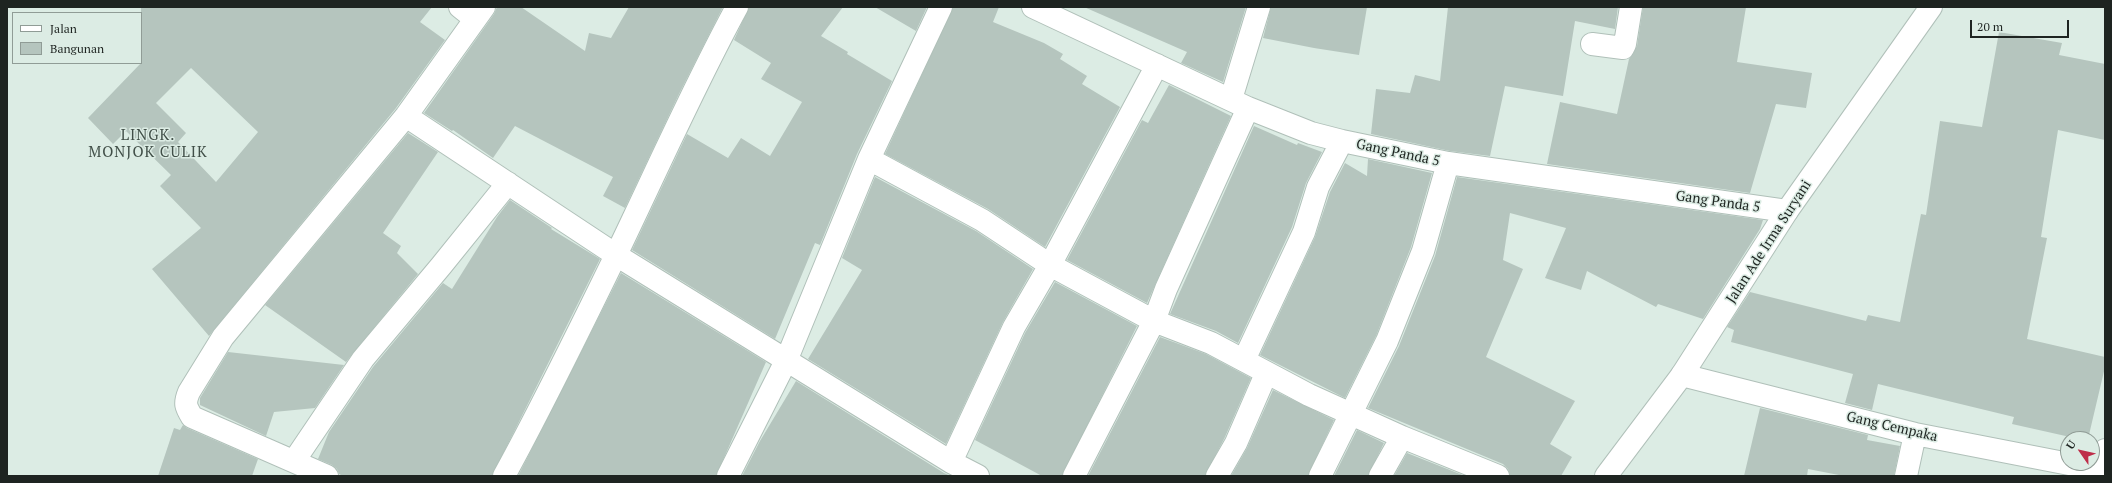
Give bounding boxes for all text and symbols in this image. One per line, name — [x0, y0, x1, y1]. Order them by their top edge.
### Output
legend — [12, 12, 142, 64]
scale bar — [1972, 12, 2071, 38]
text: 20 m — [1977, 19, 2003, 34]
text: Jalan — [50, 21, 77, 36]
text: Bangunan — [50, 41, 104, 56]
district label: LINGK. MONJOK CULIK — [88, 127, 208, 162]
street label: Gang Panda 5 — [1355, 136, 1441, 170]
street label: Jalan Ade Irma Suryani — [1723, 177, 1815, 307]
street label: Gang Panda 5 — [1675, 188, 1761, 216]
street label: Gang Cempaka — [1845, 408, 1939, 446]
north arrow — [2060, 431, 2100, 471]
text: U — [2063, 438, 2079, 452]

